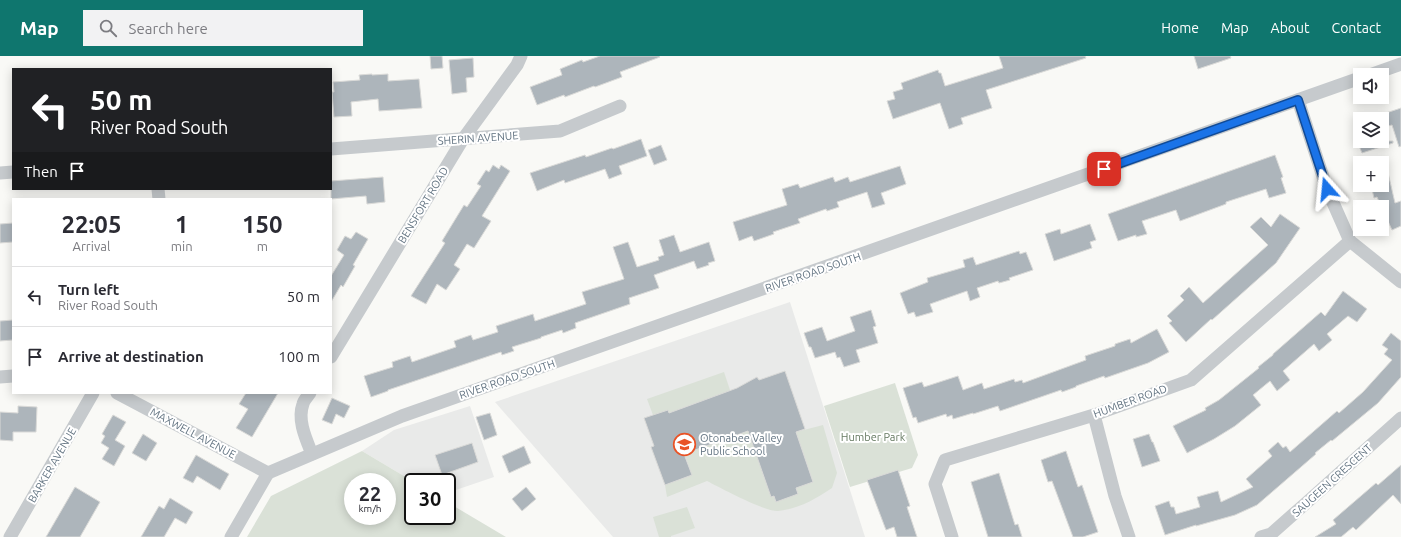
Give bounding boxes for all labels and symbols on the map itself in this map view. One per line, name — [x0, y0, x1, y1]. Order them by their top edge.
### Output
street label: SHERIN AVENUE — [437, 129, 519, 147]
pin — [1087, 152, 1121, 186]
street label: BENSFORT ROAD — [396, 165, 451, 245]
position arrow — [1306, 168, 1348, 210]
street label: RIVER ROAD SOUTH — [764, 250, 862, 294]
street label: RIVER ROAD SOUTH — [458, 357, 556, 401]
street label: HUMBER ROAD — [1092, 382, 1169, 420]
street label: MAXWELL AVENUE — [148, 405, 238, 461]
street label: BARKER AVENUE — [26, 425, 78, 505]
school or university icon: Otonabee Valley Public School — [671, 431, 697, 457]
park label: Humber Park — [841, 431, 906, 443]
place label: Otonabee Valley Public School — [700, 432, 783, 457]
street label: SAUGEEN CRESCENT — [1290, 441, 1374, 519]
speed limit sign: 30 — [404, 473, 456, 525]

